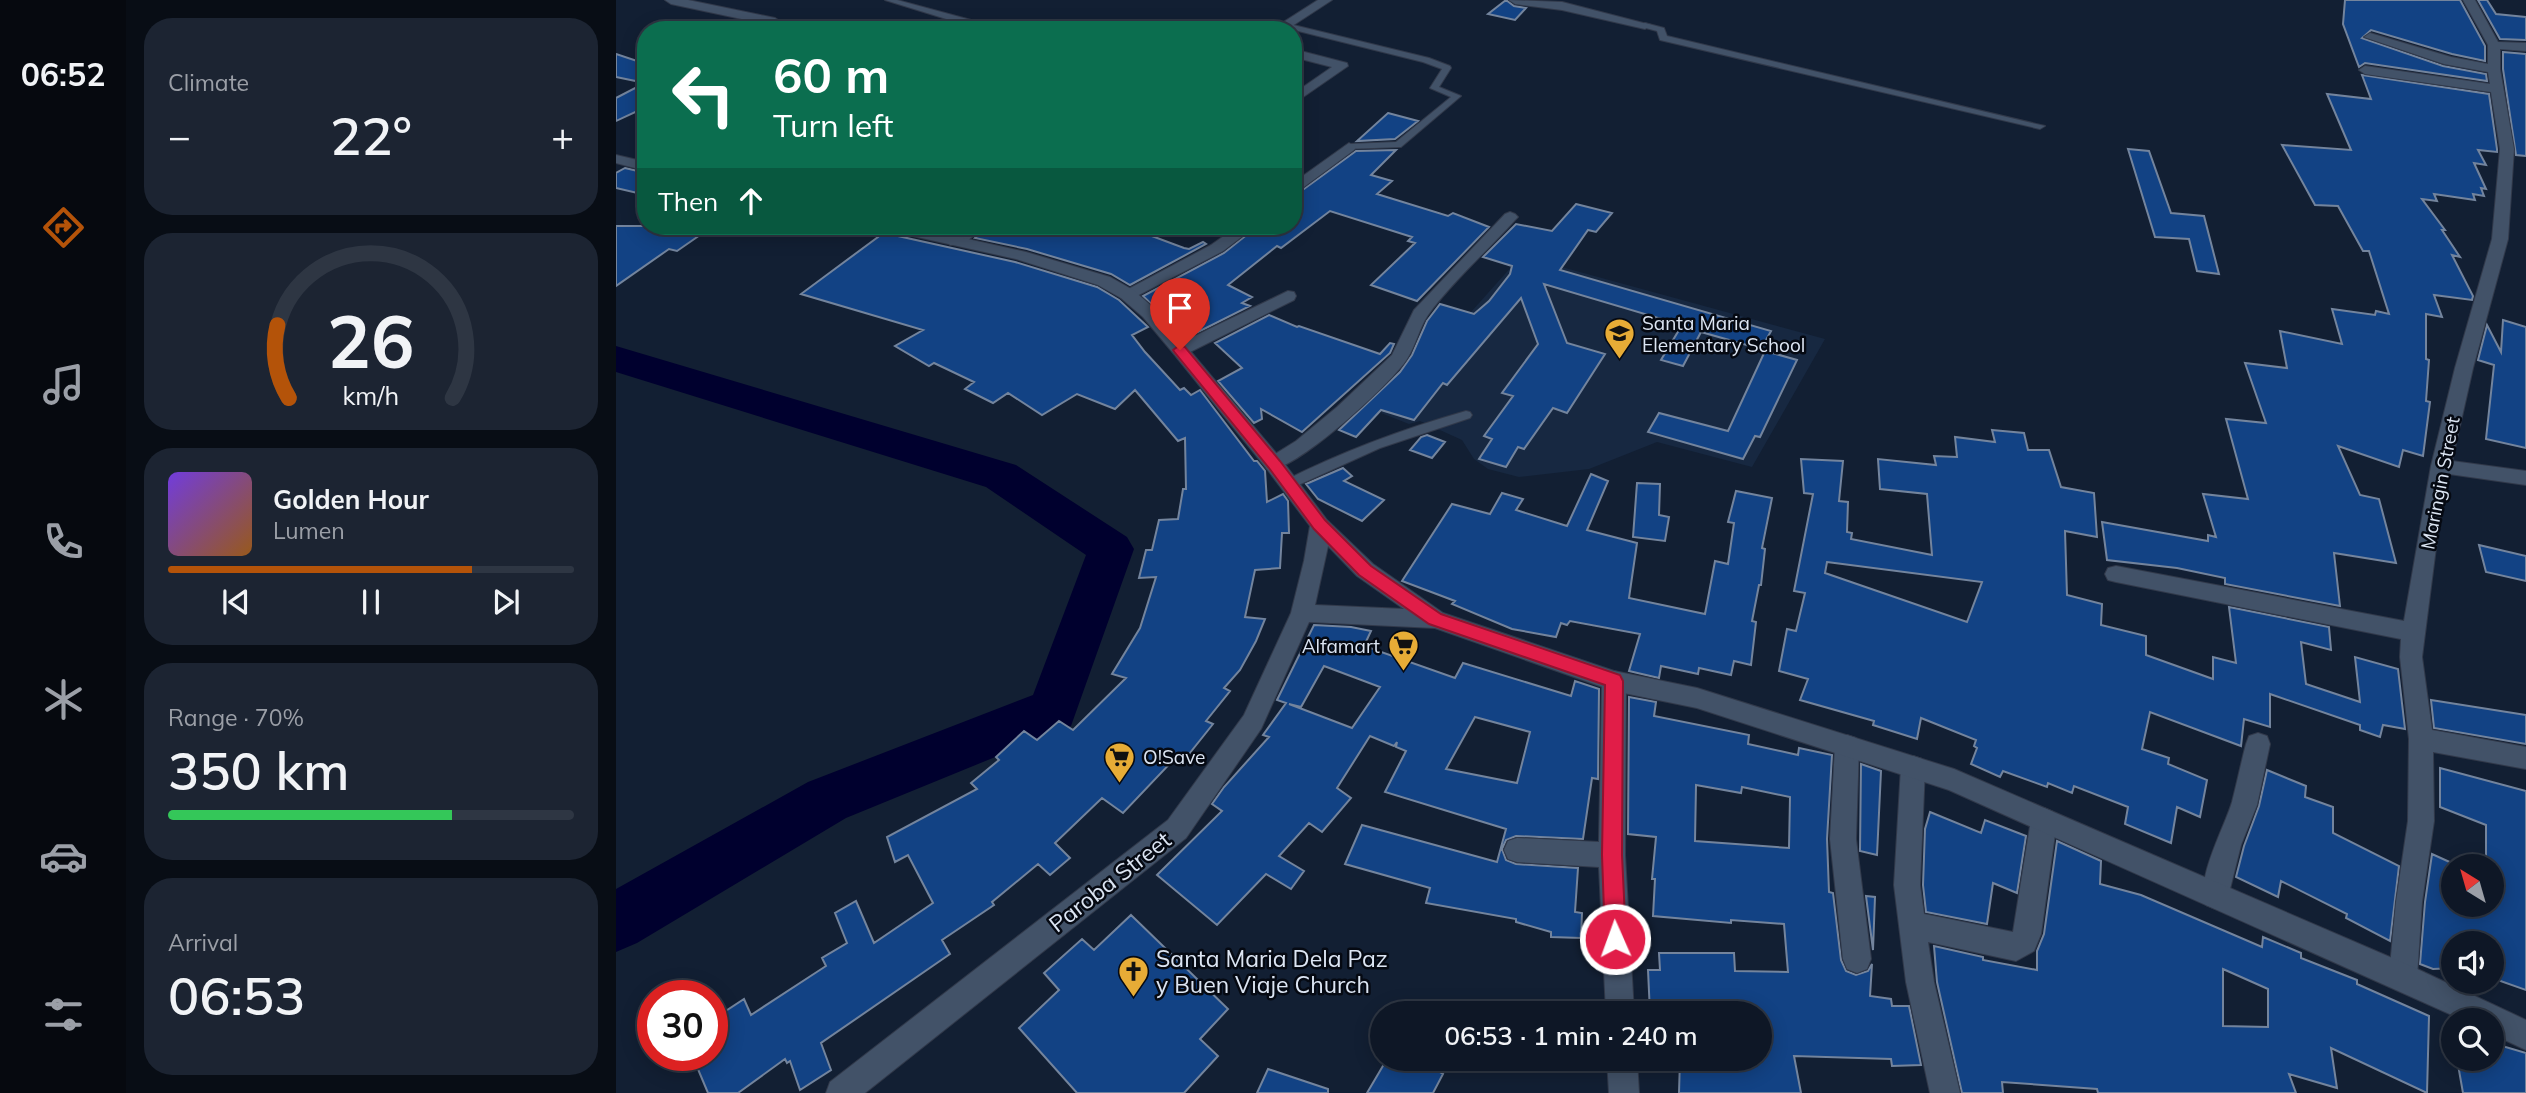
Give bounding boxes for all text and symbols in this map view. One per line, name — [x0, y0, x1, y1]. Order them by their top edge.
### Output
text: 60 m — [773, 44, 889, 105]
icon: left — [658, 49, 749, 140]
text: 06:52 — [21, 54, 105, 94]
text: Climate — [168, 68, 249, 97]
text: 22° — [330, 103, 412, 168]
text: Turn left — [773, 105, 893, 145]
text: − — [168, 112, 191, 160]
text: + — [551, 112, 574, 160]
icon: ahead — [732, 182, 770, 220]
text: Then — [658, 185, 718, 218]
icon: directions — [39, 203, 88, 252]
pin — [1150, 278, 1210, 350]
icon: arrive — [1161, 289, 1199, 327]
text: 26 — [327, 295, 415, 386]
place label: Santa Maria Elementary School — [1642, 311, 1805, 357]
school or university icon: Santa Maria Elementary School — [1602, 317, 1636, 361]
icon: music — [39, 360, 88, 409]
text: km/h — [343, 379, 399, 410]
street label: Maringin Street — [2415, 414, 2465, 551]
text: Golden Hour — [273, 483, 429, 516]
text: Lumen — [273, 516, 345, 545]
icon: phone — [39, 517, 88, 566]
icon: previous — [217, 583, 255, 621]
icon: pause — [352, 583, 390, 621]
icon: next — [487, 583, 525, 621]
supermarket icon: Alfamart — [1386, 629, 1420, 673]
place label: Alfamart — [1302, 634, 1380, 658]
icon: climate — [39, 675, 88, 724]
text: Range · 70% — [168, 703, 304, 732]
text: 350 km — [168, 738, 349, 803]
supermarket icon: O!Save — [1103, 740, 1137, 784]
place label: O!Save — [1143, 745, 1205, 769]
street label: Paroba Street — [1043, 825, 1176, 938]
icon: car — [39, 832, 88, 881]
north arrow — [2441, 854, 2504, 917]
map controls — [2441, 854, 2504, 1071]
position arrow — [1578, 902, 1652, 976]
text: Arrival — [168, 928, 238, 957]
button: sound — [2441, 931, 2504, 994]
place label: Santa Maria Dela Paz y Buen Viaje Church — [1156, 944, 1388, 999]
church icon: Santa Maria Dela Paz y Buen Viaje Church — [1116, 955, 1150, 999]
text: 06:53 — [168, 963, 305, 1028]
speed limit sign: 30 — [637, 980, 728, 1071]
icon: filters — [39, 990, 88, 1039]
button: search — [2441, 1008, 2504, 1071]
text: 06:53 · 1 min · 240 m — [1444, 1019, 1698, 1052]

